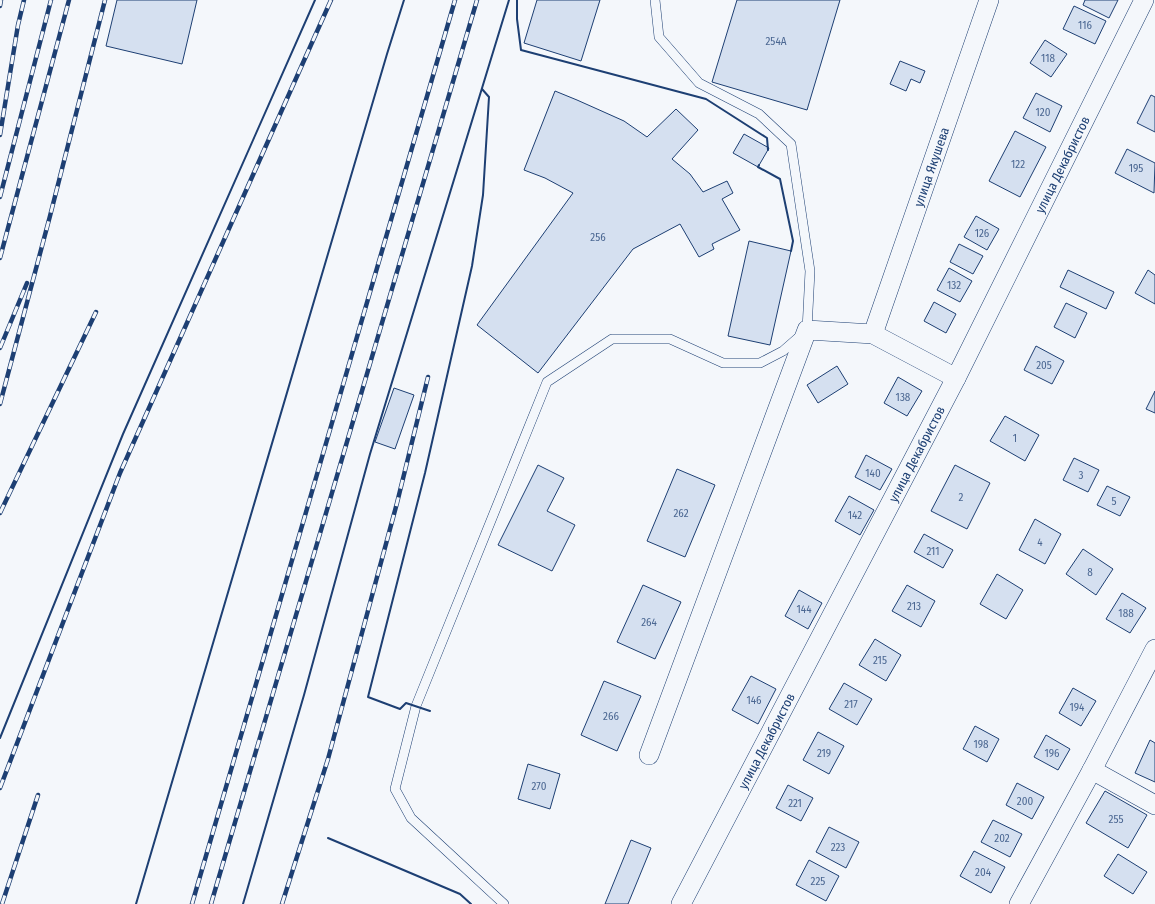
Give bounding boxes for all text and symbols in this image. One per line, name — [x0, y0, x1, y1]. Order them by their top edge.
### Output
house number: 116 — [1078, 19, 1092, 32]
house number: 254А — [765, 35, 787, 48]
house number: 118 — [1041, 52, 1055, 65]
house number: 120 — [1036, 106, 1051, 119]
street label: улица Декабристов — [1032, 114, 1093, 216]
street label: улица Якушева — [911, 125, 952, 209]
house number: 122 — [1011, 158, 1025, 171]
house number: 195 — [1129, 162, 1143, 175]
house number: 126 — [975, 227, 990, 240]
house number: 256 — [590, 231, 606, 244]
house number: 132 — [947, 279, 961, 292]
house number: 205 — [1036, 359, 1052, 372]
house number: 138 — [896, 391, 911, 404]
street label: улица Декабристов — [886, 404, 948, 505]
house number: 1 — [1013, 432, 1017, 445]
house number: 140 — [865, 467, 881, 480]
house number: 3 — [1079, 469, 1084, 482]
house number: 2 — [959, 491, 964, 504]
house number: 5 — [1111, 495, 1117, 508]
house number: 262 — [673, 507, 689, 520]
house number: 142 — [848, 509, 862, 522]
house number: 4 — [1037, 536, 1043, 549]
house number: 211 — [926, 545, 940, 558]
house number: 8 — [1087, 566, 1093, 579]
house number: 213 — [907, 600, 921, 613]
house number: 144 — [797, 603, 812, 616]
house number: 188 — [1118, 607, 1134, 620]
house number: 264 — [641, 616, 657, 629]
house number: 215 — [873, 654, 887, 667]
street label: улица Декабристов — [735, 691, 798, 792]
house number: 146 — [746, 694, 762, 707]
house number: 217 — [844, 698, 858, 711]
house number: 194 — [1070, 701, 1085, 714]
house number: 266 — [603, 710, 619, 723]
house number: 198 — [973, 738, 989, 751]
house number: 219 — [817, 747, 831, 760]
house number: 196 — [1044, 747, 1060, 760]
house number: 270 — [532, 780, 547, 793]
house number: 200 — [1017, 795, 1033, 808]
house number: 221 — [788, 797, 802, 810]
house number: 255 — [1109, 813, 1123, 826]
house number: 202 — [994, 832, 1010, 845]
house number: 223 — [831, 841, 845, 854]
house number: 204 — [975, 866, 992, 879]
house number: 225 — [811, 875, 825, 888]

